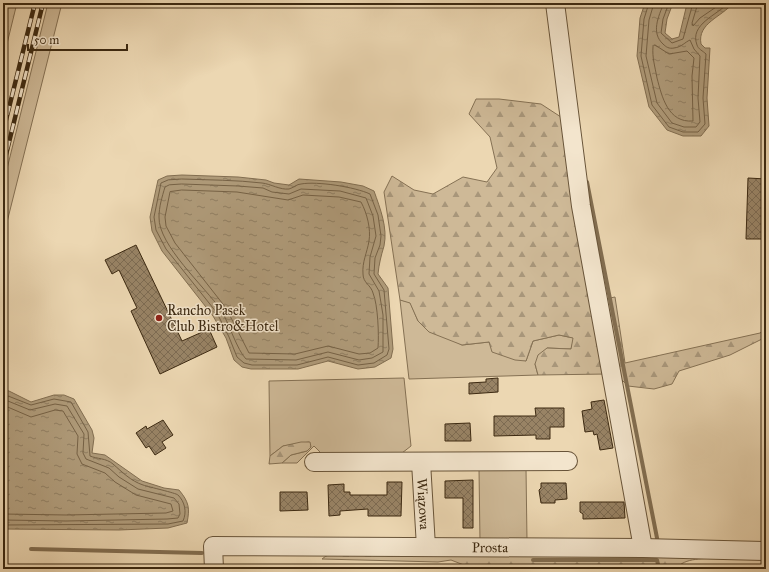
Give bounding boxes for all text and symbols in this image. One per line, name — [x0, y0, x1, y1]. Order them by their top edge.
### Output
scale bar — [28, 26, 127, 52]
text: 50 m — [34, 33, 59, 47]
place label: Rancho Pasek Club Bistro&Hotel — [167, 302, 279, 335]
marker: Rancho Pasek Club Bistro&Hotel — [154, 313, 164, 323]
street label: Wiązowa — [413, 478, 433, 530]
street label: Prosta — [472, 539, 508, 556]

